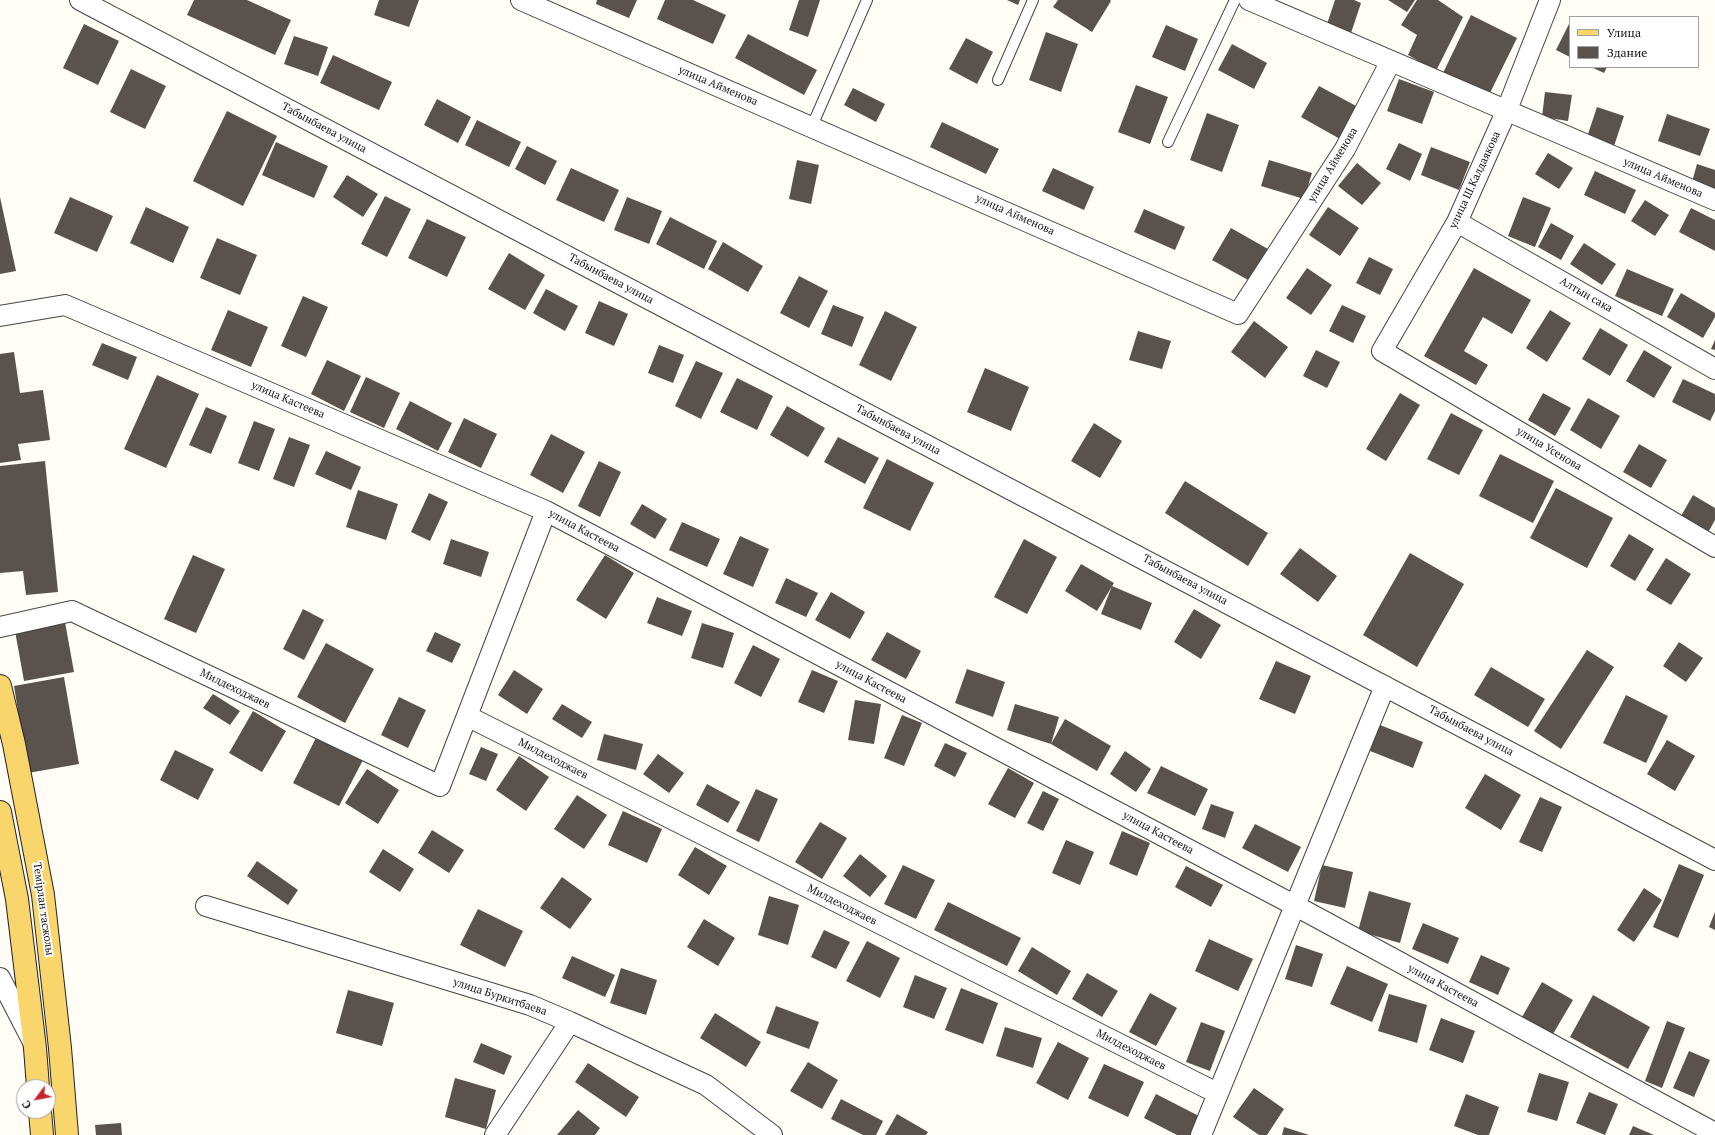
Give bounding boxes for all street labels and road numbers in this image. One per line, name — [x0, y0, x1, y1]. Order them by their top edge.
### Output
street label: улица Айменова — [676, 63, 760, 109]
street label: Табынбаева улица — [279, 100, 369, 156]
street label: улица Айменова — [1305, 125, 1361, 205]
street label: улица Ш.Калдаякова — [1447, 129, 1503, 231]
street label: улица Айменова — [1621, 155, 1705, 201]
street label: улица Айменова — [973, 192, 1057, 238]
street label: Табынбаева улица — [566, 251, 656, 307]
street label: Алтын сака — [1557, 275, 1615, 315]
street label: улица Кастеева — [249, 379, 327, 421]
street label: Табынбаева улица — [853, 402, 943, 458]
street label: улица Усенова — [1514, 424, 1584, 474]
street label: улица Кастеева — [546, 507, 622, 555]
street label: Табынбаева улица — [1140, 552, 1230, 608]
street label: улица Кастеева — [833, 658, 909, 706]
street label: Милдеходжаев — [198, 666, 272, 712]
street label: Табынбаева улица — [1426, 703, 1516, 759]
street label: Милдеходжаев — [516, 736, 590, 782]
street label: улица Кастеева — [1120, 809, 1196, 857]
street label: Темірлан тасжолы — [30, 862, 56, 956]
street label: Милдеходжаев — [805, 882, 879, 928]
street label: улица Кастеева — [1405, 962, 1481, 1010]
street label: улица Буркитбаева — [451, 976, 549, 1018]
street label: Милдеходжаев — [1094, 1027, 1168, 1073]

